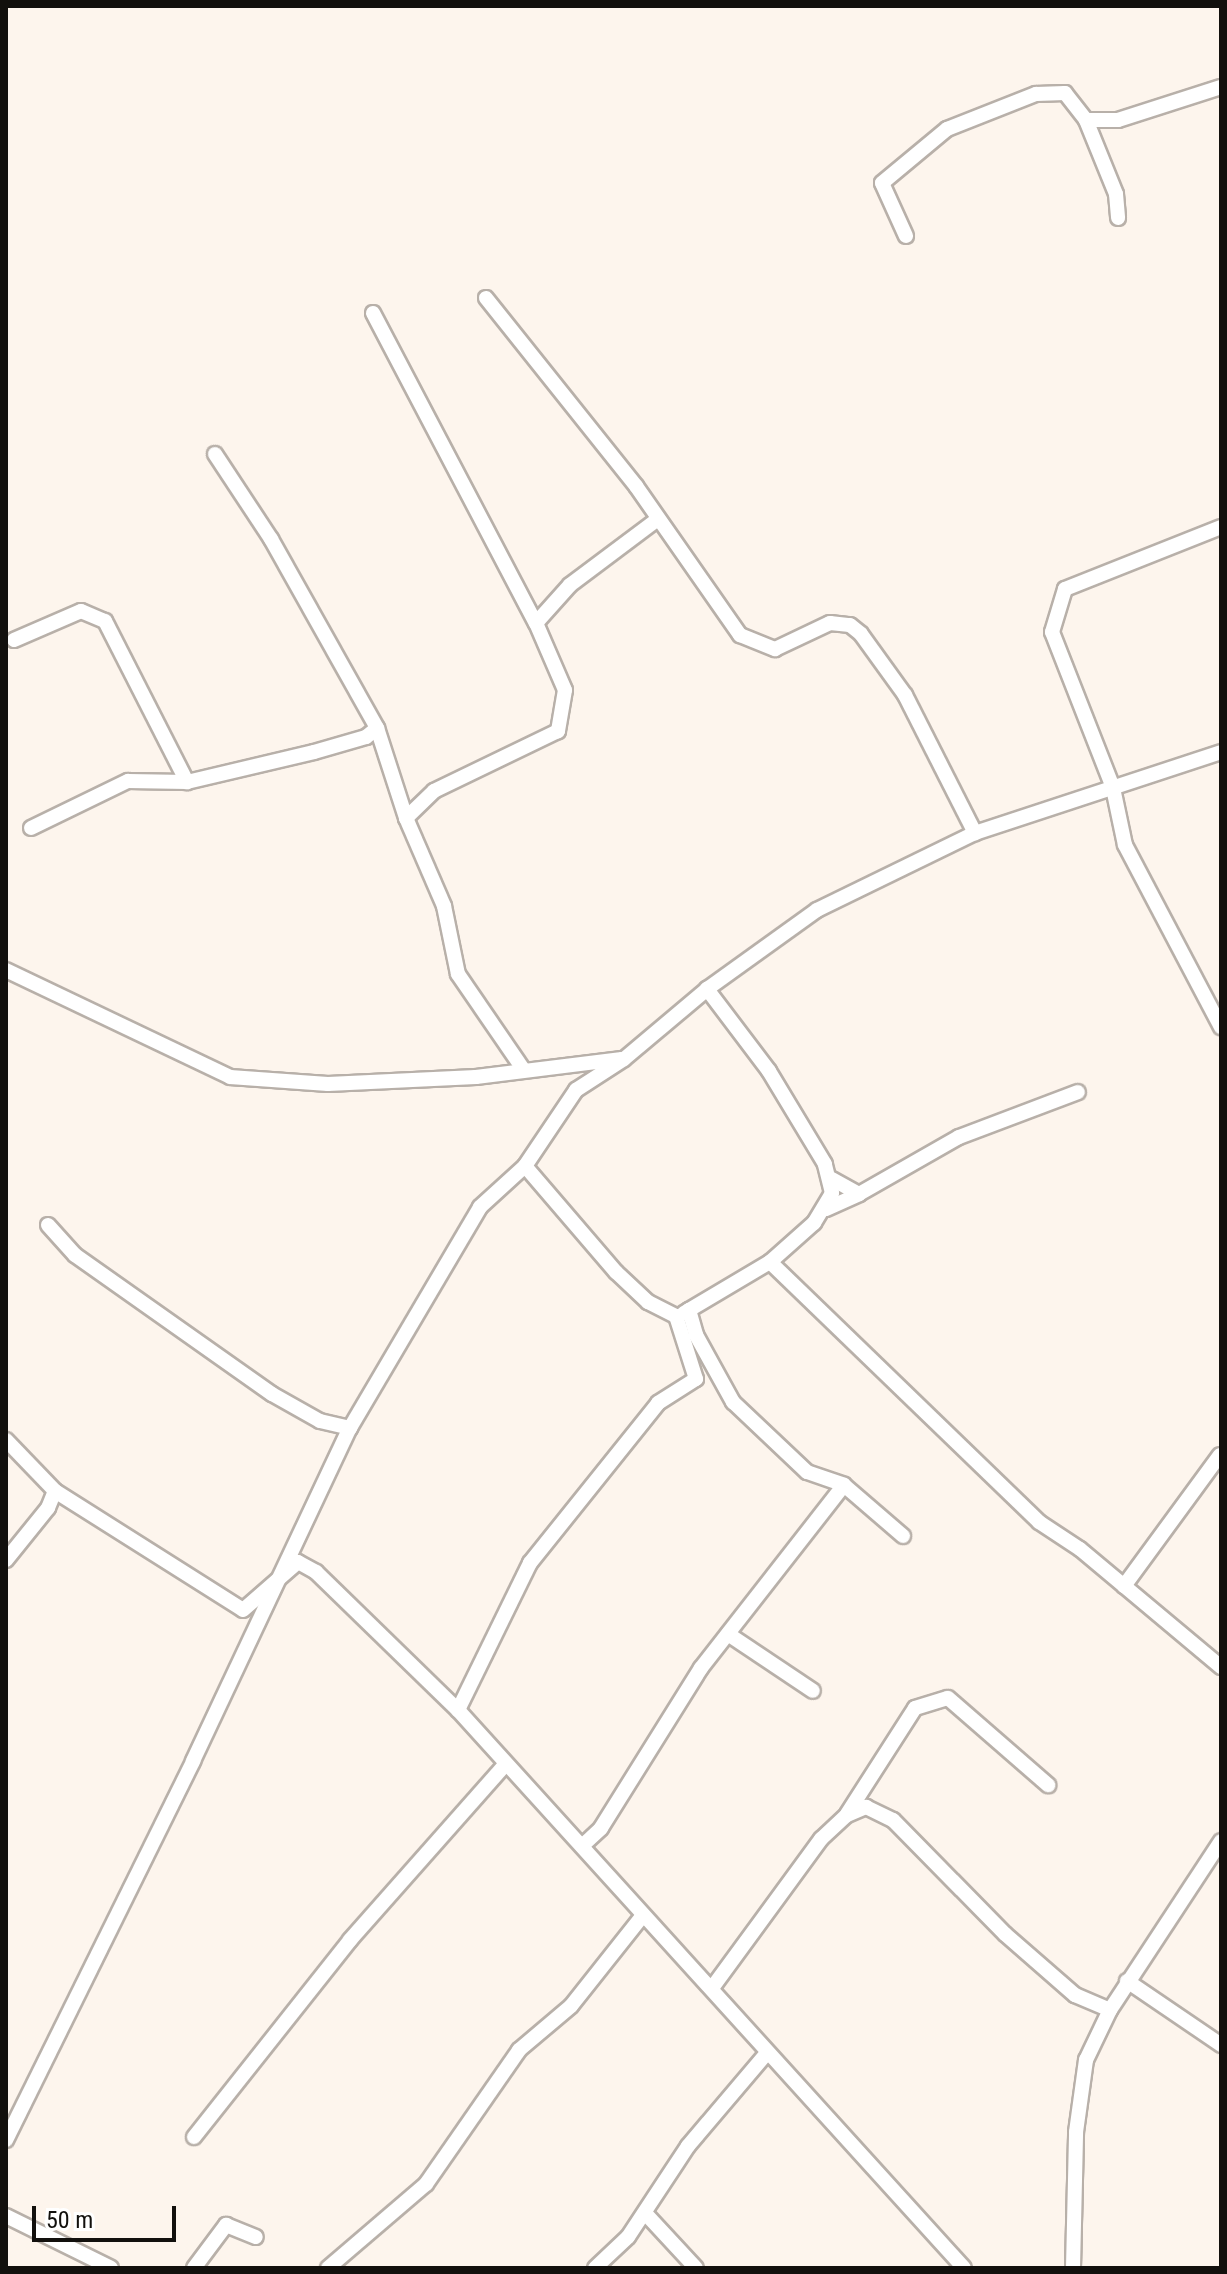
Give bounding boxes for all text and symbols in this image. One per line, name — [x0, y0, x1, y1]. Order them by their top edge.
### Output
scale bar — [36, 2190, 180, 2240]
text: 50 m — [46, 2206, 93, 2234]

